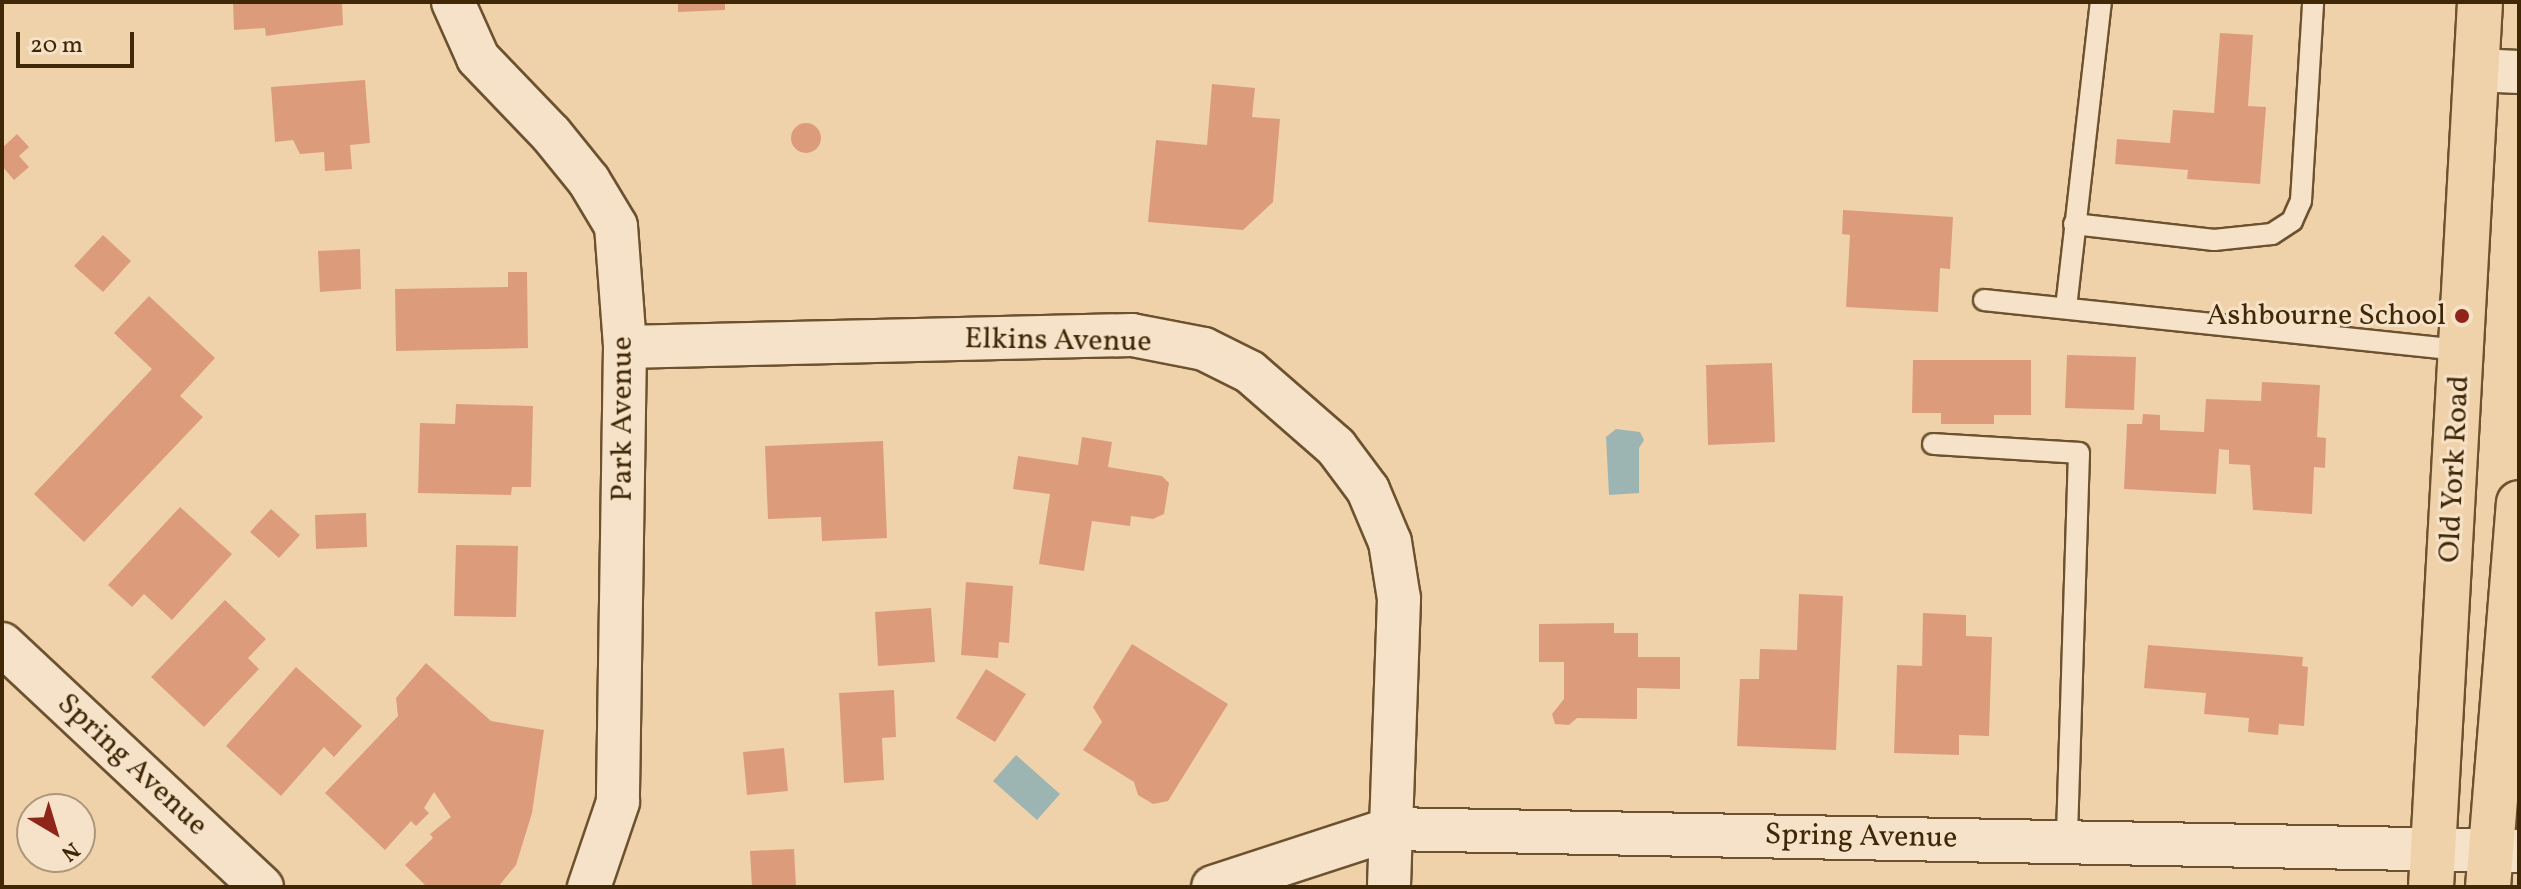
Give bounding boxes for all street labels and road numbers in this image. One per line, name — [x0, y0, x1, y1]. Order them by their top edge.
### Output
street label: Elkins Avenue — [964, 321, 1152, 361]
street label: Park Avenue — [605, 336, 641, 502]
street label: Old York Road — [2432, 374, 2478, 564]
street label: Spring Avenue — [49, 686, 215, 844]
street label: Spring Avenue — [1764, 817, 1958, 857]

